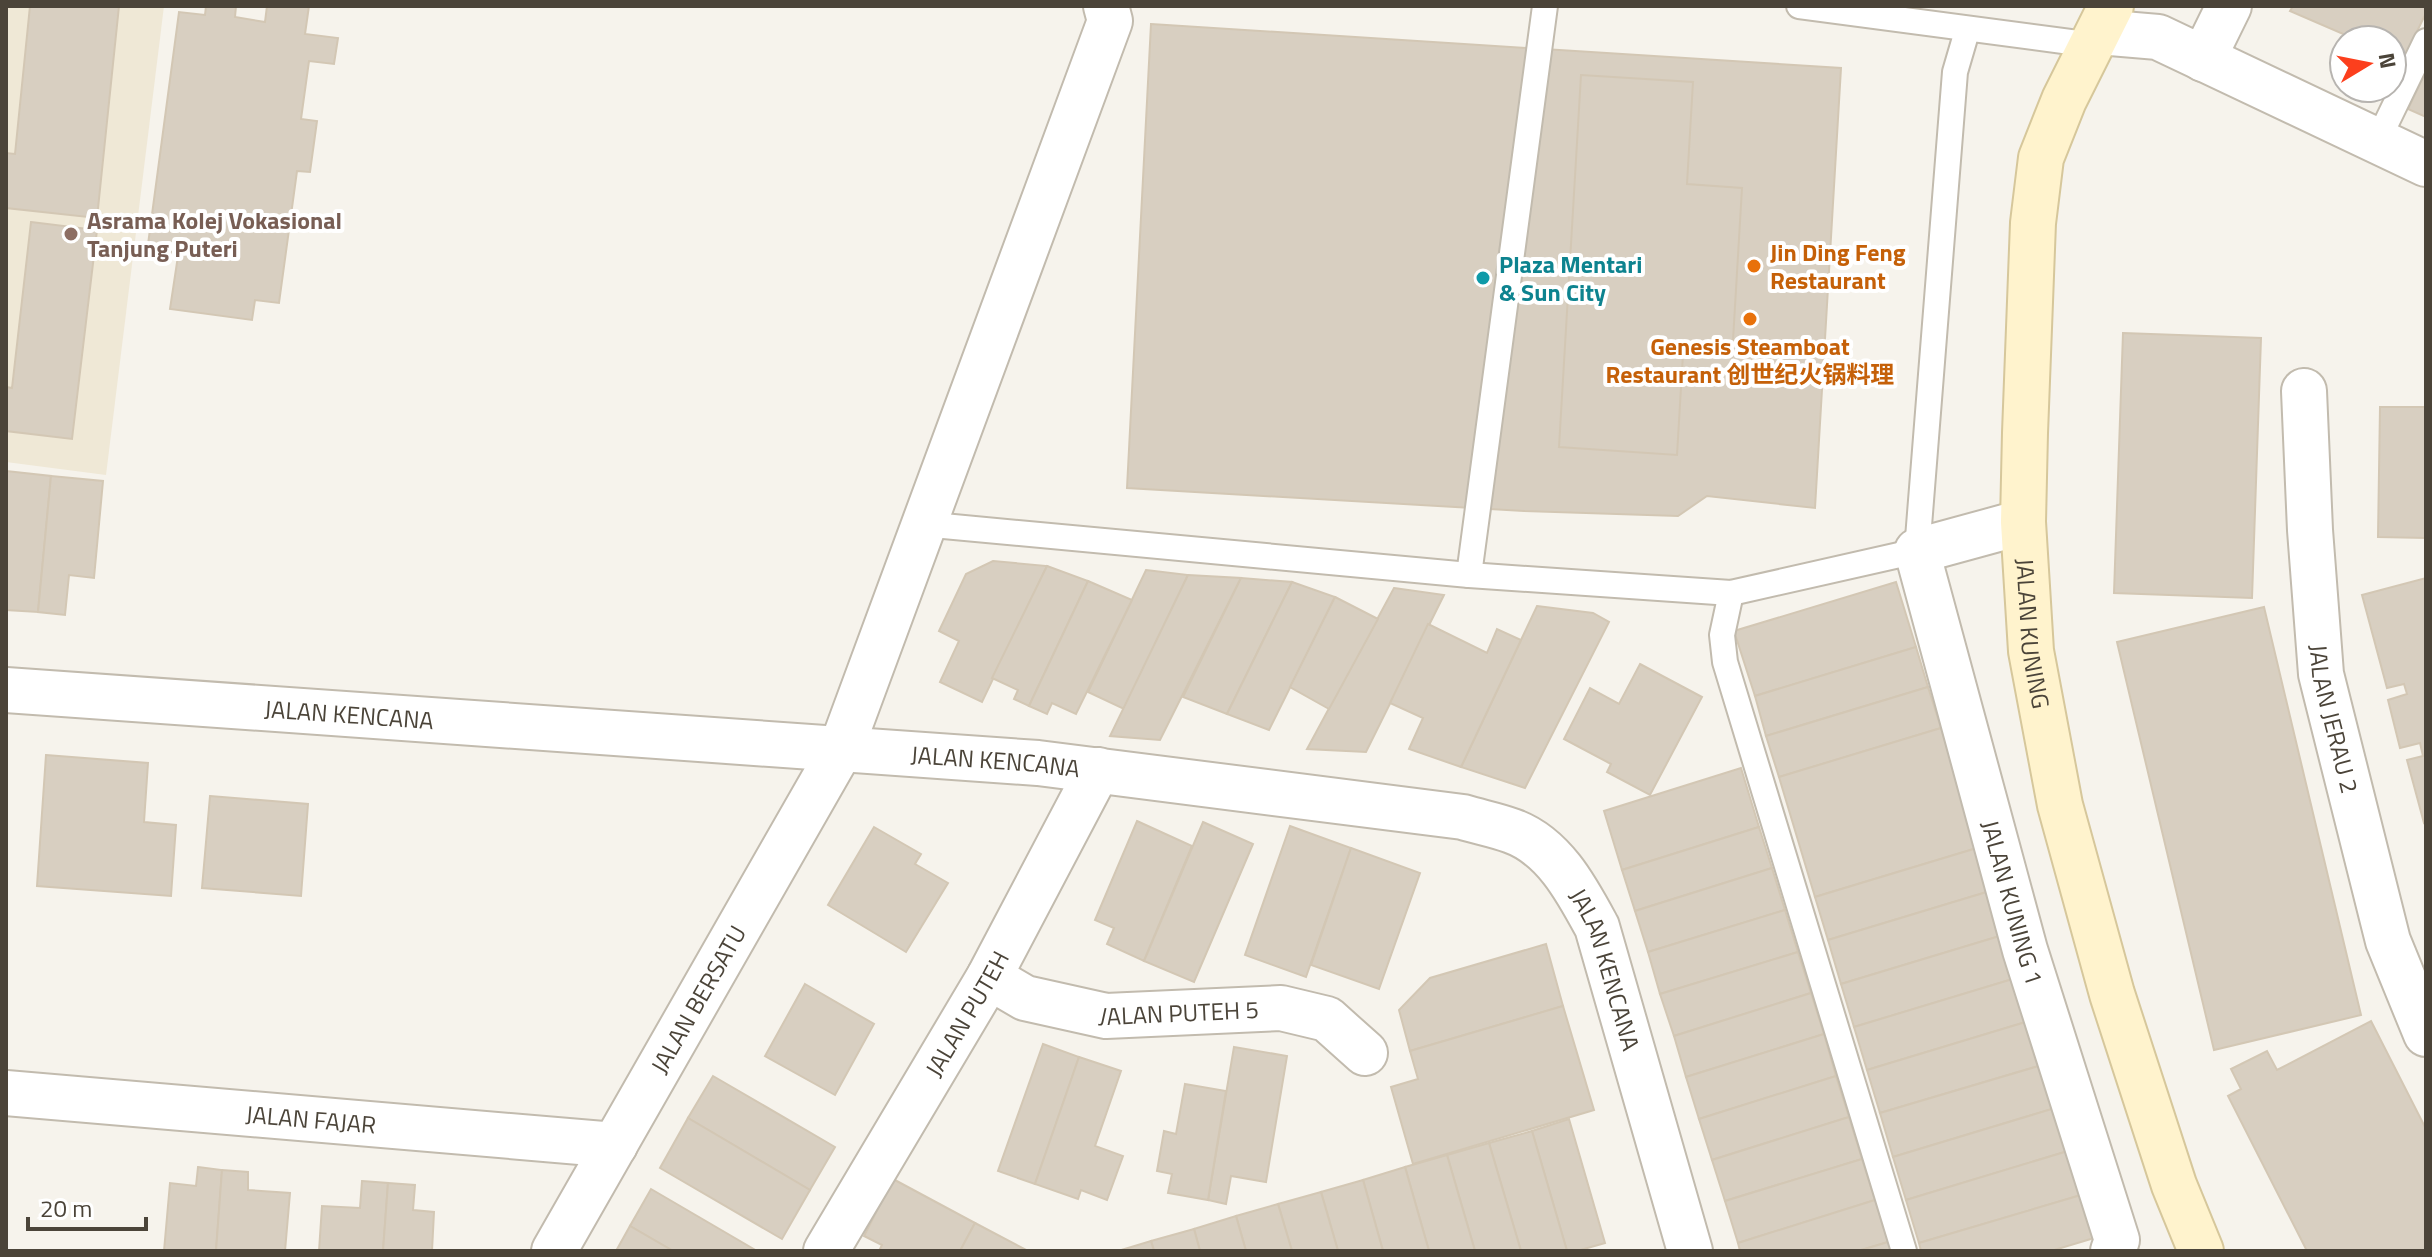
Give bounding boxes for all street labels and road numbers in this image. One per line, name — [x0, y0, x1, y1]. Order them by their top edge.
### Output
street label: JALAN KUNING — [2007, 557, 2059, 711]
street label: JALAN JERAU 2 — [2301, 643, 2368, 797]
street label: JALAN KENCANA — [263, 690, 435, 738]
street label: JALAN KENCANA — [910, 736, 1082, 786]
street label: JALAN KUNING 1 — [1973, 816, 2053, 989]
street label: JALAN KENCANA — [1561, 881, 1650, 1055]
street label: JALAN BERSATU — [641, 918, 755, 1080]
street label: JALAN PUTEH — [916, 944, 1018, 1083]
street label: JALAN PUTEH 5 — [1096, 991, 1260, 1034]
street label: JALAN FAJAR — [244, 1096, 378, 1143]

